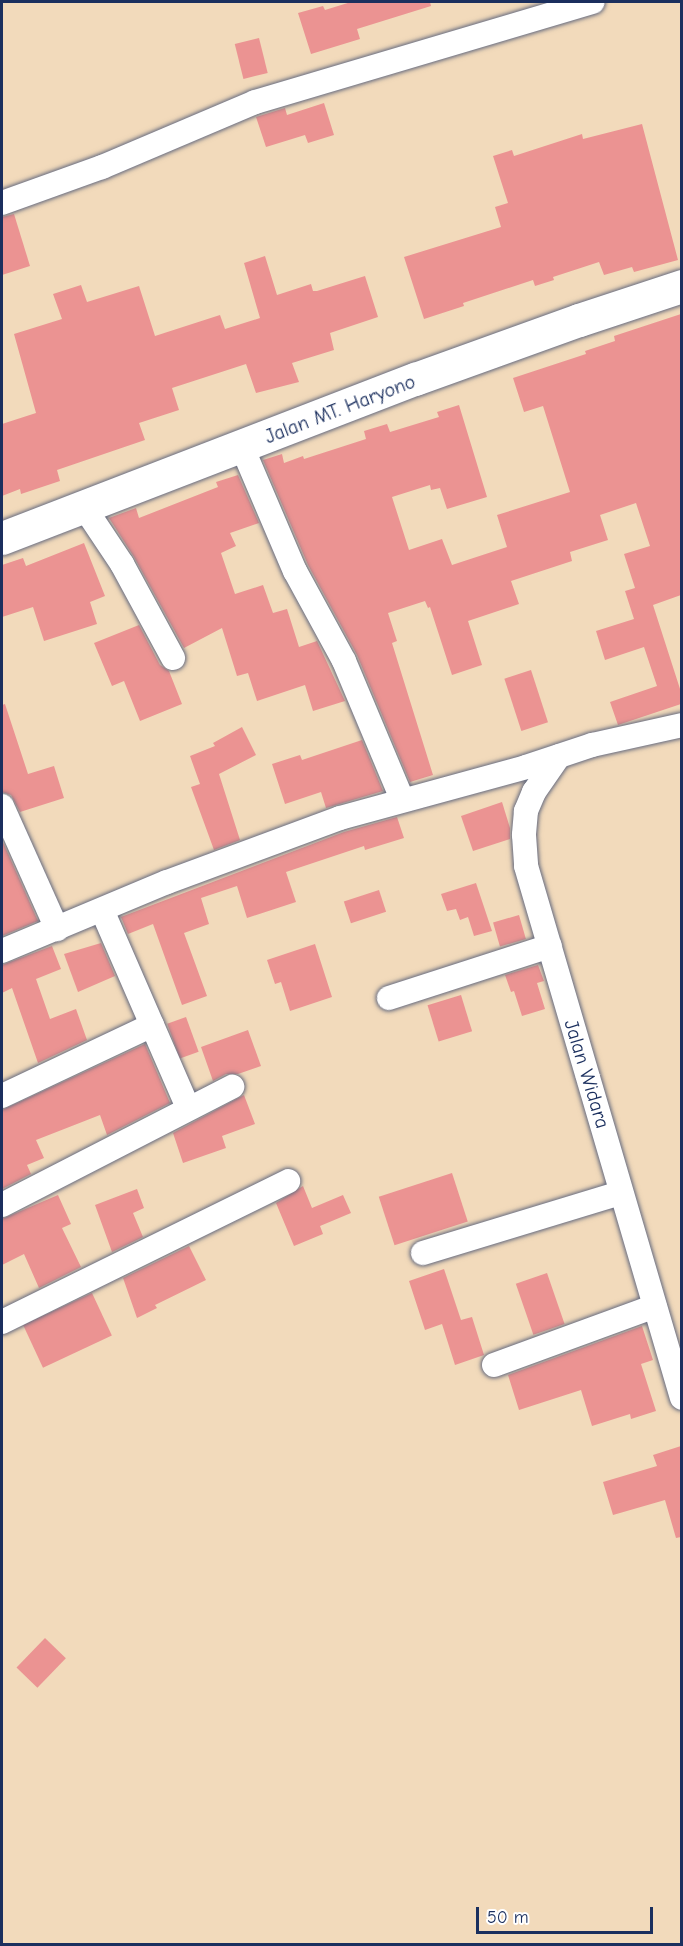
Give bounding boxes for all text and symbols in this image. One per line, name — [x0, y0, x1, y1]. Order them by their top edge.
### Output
street label: Jalan MT. Haryono — [261, 369, 419, 449]
street label: Jalan Widara — [559, 1017, 615, 1131]
scale bar — [479, 1895, 656, 1933]
text: 50 m — [487, 1907, 529, 1928]

